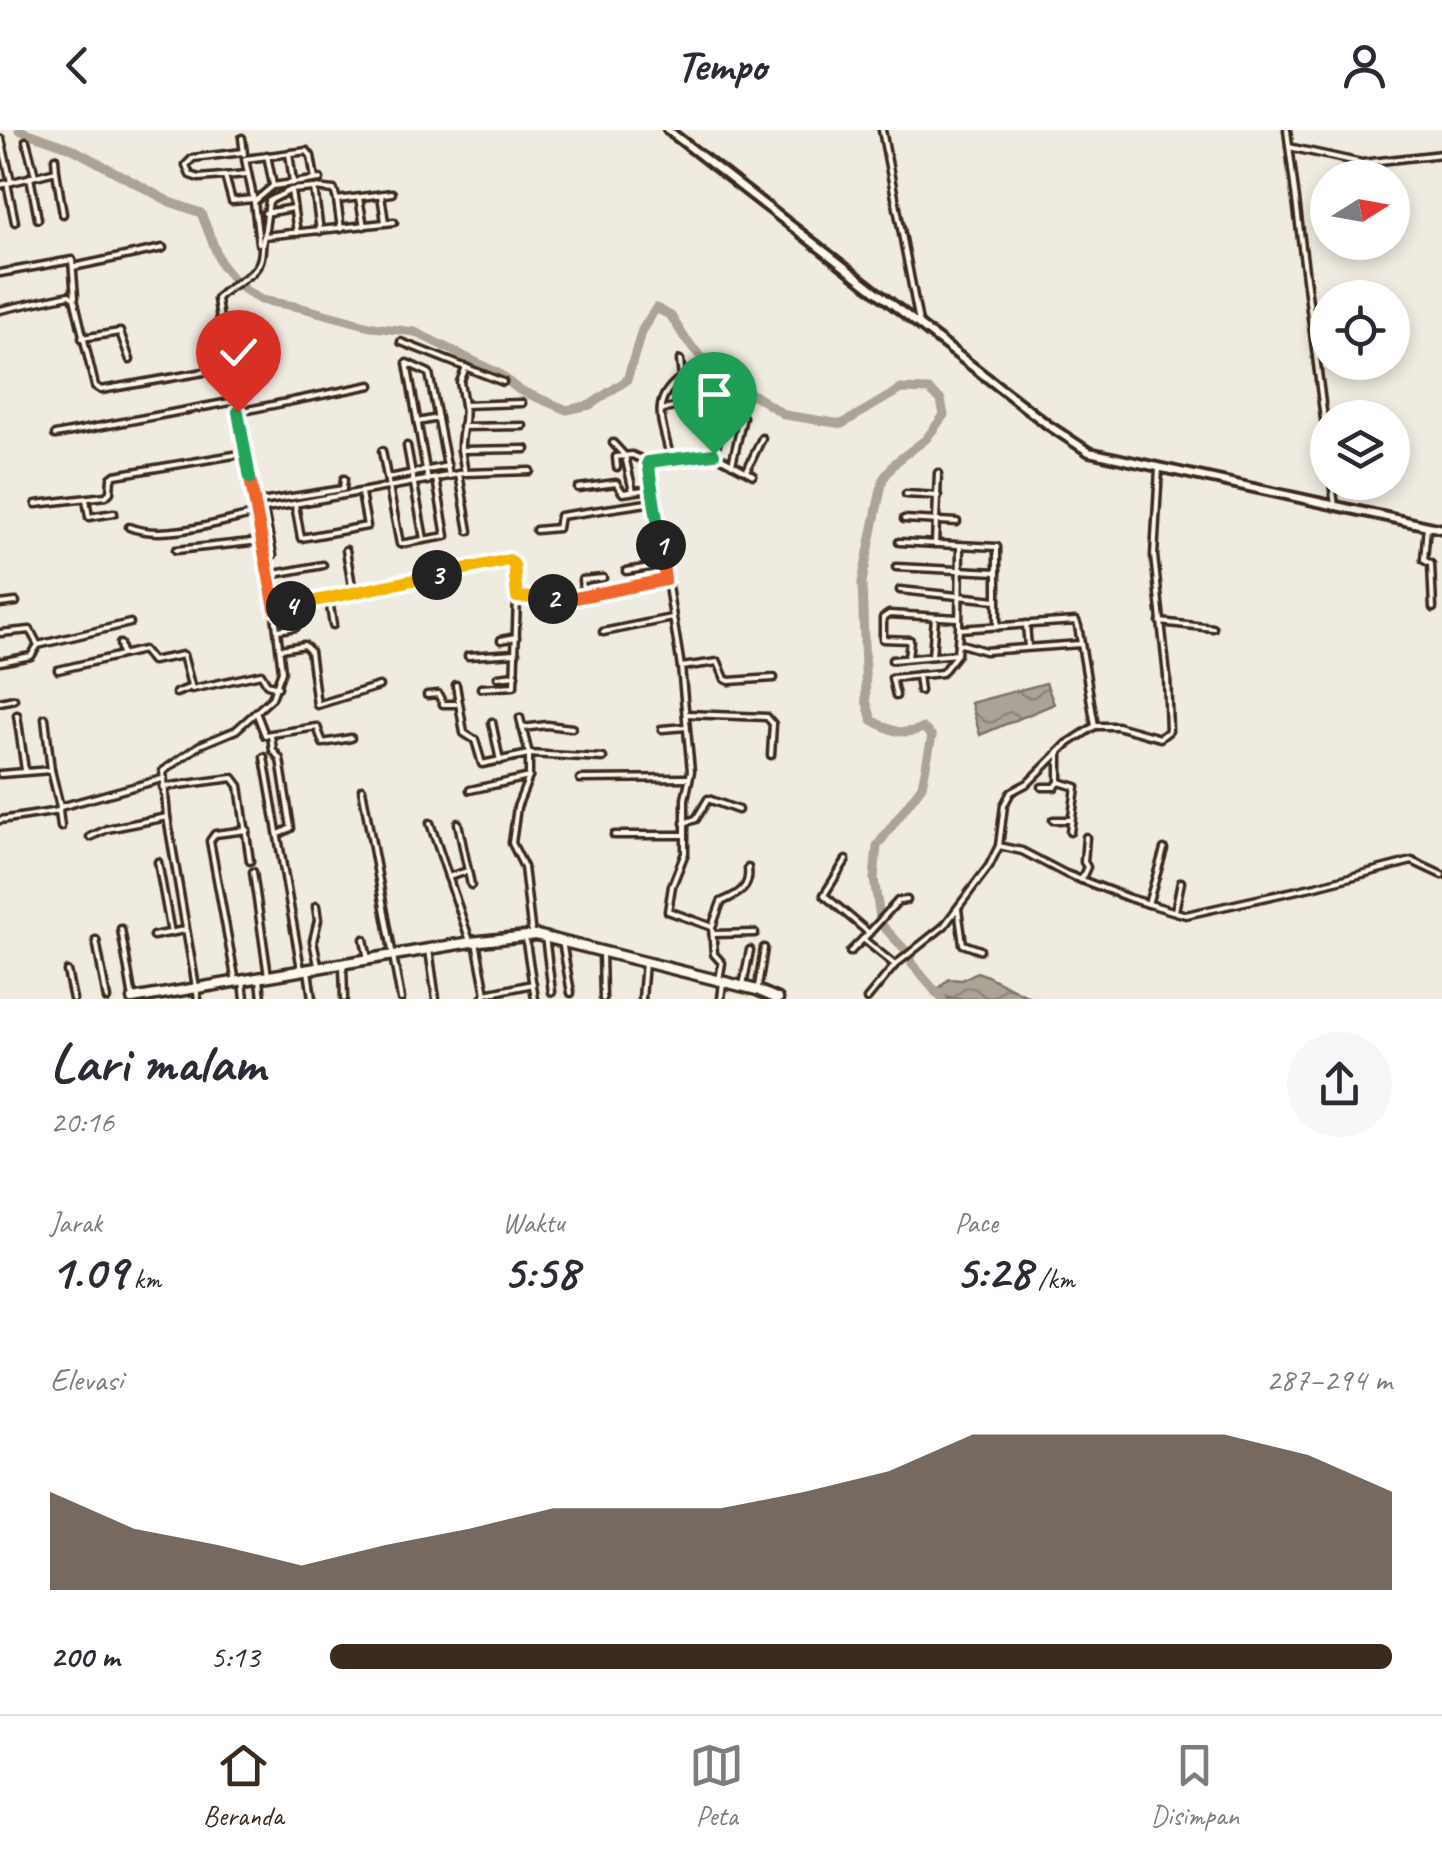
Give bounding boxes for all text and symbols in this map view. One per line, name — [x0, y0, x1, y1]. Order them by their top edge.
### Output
text: Tempo — [676, 37, 766, 94]
icon: back — [50, 38, 105, 93]
icon: person — [1337, 38, 1392, 93]
north arrow — [1310, 160, 1410, 260]
map controls — [1310, 160, 1410, 500]
button: locate — [1310, 280, 1410, 380]
pin — [196, 310, 281, 413]
icon: check — [211, 325, 266, 380]
pin — [672, 352, 757, 455]
icon: arrive — [687, 367, 742, 422]
button: layers — [1310, 400, 1410, 500]
pin: 1 — [636, 520, 686, 570]
text: 1 — [655, 527, 667, 562]
pin: 3 — [412, 550, 462, 600]
text: 3 — [431, 557, 443, 592]
pin: 2 — [528, 574, 578, 624]
pin: 4 — [266, 581, 316, 631]
text: 2 — [547, 581, 559, 616]
text: 4 — [285, 588, 297, 623]
text: Lari malam — [50, 1028, 264, 1098]
button: share — [1287, 1032, 1392, 1137]
text: 20:16 — [50, 1101, 114, 1142]
text: Jarak — [50, 1205, 102, 1240]
text: Waktu — [502, 1205, 565, 1240]
text: Pace — [955, 1205, 998, 1240]
text: 1.09 — [50, 1240, 127, 1303]
text: 5:58 — [502, 1240, 578, 1303]
text: 5:28 — [955, 1240, 1031, 1303]
text: km — [127, 1261, 161, 1296]
text: /km — [1031, 1261, 1075, 1296]
text: Elevasi — [50, 1359, 123, 1400]
text: 287–294 m — [1266, 1359, 1392, 1400]
text: 200 m — [50, 1636, 119, 1677]
text: 5:13 — [210, 1636, 260, 1677]
tab: Beranda — [203, 1738, 283, 1833]
tab: Peta — [689, 1738, 744, 1833]
tab: Disimpan — [1150, 1738, 1239, 1833]

